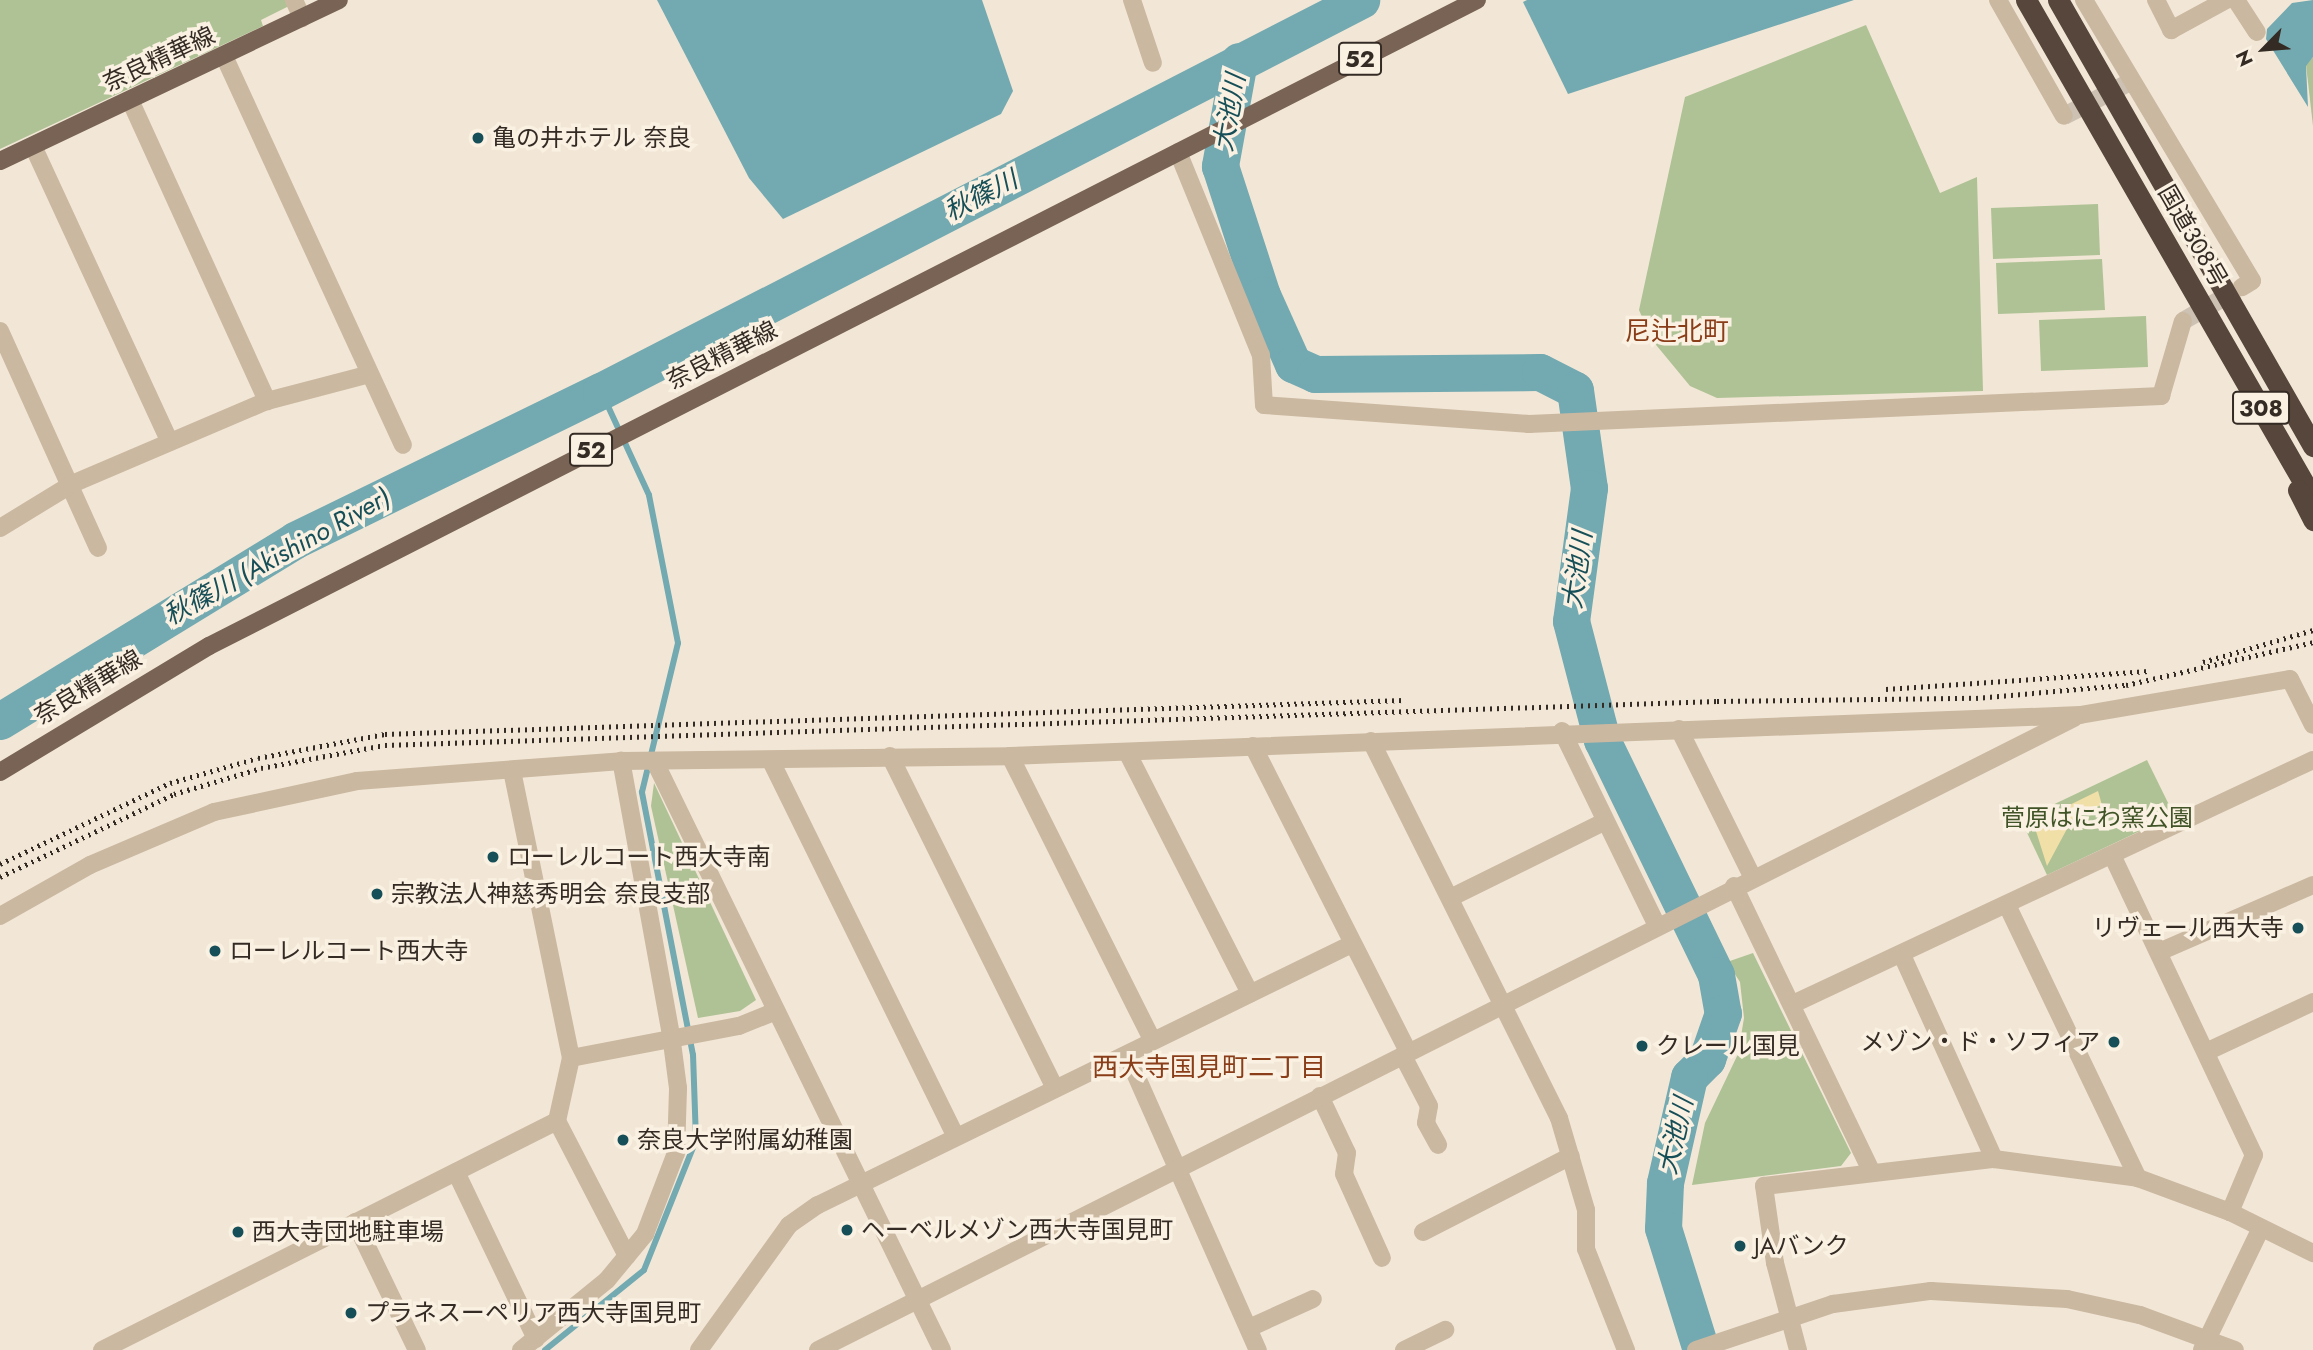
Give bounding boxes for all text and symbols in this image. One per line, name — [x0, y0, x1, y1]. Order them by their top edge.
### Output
north arrow — [2229, 14, 2299, 84]
street label: 奈良精華線 — [99, 21, 219, 97]
road number: 52 — [1337, 40, 1383, 78]
text: N — [2229, 46, 2260, 71]
water label: 大池川 — [1208, 72, 1252, 154]
place label: 亀の井ホテル 奈良 — [492, 124, 691, 152]
marker: 亀の井ホテル 奈良 — [470, 130, 486, 146]
water label: 秋篠川 — [939, 164, 1023, 228]
street label: 国道308号 — [2152, 180, 2234, 292]
street label: 奈良精華線 — [662, 315, 782, 395]
district label: 尼辻北町 — [1625, 316, 1729, 348]
road number: 308 — [2231, 388, 2291, 428]
road number: 52 — [568, 431, 614, 470]
water label: 秋篠川 (Akishino River) — [159, 482, 395, 632]
water label: 大池川 — [1557, 529, 1599, 611]
street label: 奈良精華線 — [29, 644, 147, 730]
park label: 菅原はにわ窯公園 — [2001, 804, 2193, 832]
place label: ローレルコート西大寺南 — [507, 843, 771, 871]
marker: ローレルコート西大寺南 — [485, 849, 501, 865]
place label: 宗教法人神慈秀明会 奈良支部 — [391, 880, 710, 908]
marker: 宗教法人神慈秀明会 奈良支部 — [369, 886, 385, 902]
place label: リヴェール西大寺 — [2092, 914, 2284, 942]
marker: リヴェール西大寺 — [2290, 920, 2306, 936]
place label: ローレルコート西大寺 — [229, 937, 469, 965]
marker: ローレルコート西大寺 — [207, 943, 223, 959]
place label: メゾン・ド・ソフィア — [1860, 1028, 2100, 1056]
place label: クレール国見 — [1656, 1032, 1800, 1060]
marker: メゾン・ド・ソフィア — [2106, 1034, 2122, 1050]
marker: クレール国見 — [1634, 1038, 1650, 1054]
district label: 西大寺国見町二丁目 — [1092, 1052, 1326, 1084]
water label: 大池川 — [1652, 1094, 1700, 1178]
place label: 奈良大学附属幼稚園 — [637, 1126, 853, 1154]
marker: 奈良大学附属幼稚園 — [615, 1132, 631, 1148]
place label: ヘーベルメゾン西大寺国見町 — [861, 1216, 1173, 1244]
place label: 西大寺団地駐車場 — [252, 1218, 444, 1246]
marker: ヘーベルメゾン西大寺国見町 — [839, 1222, 855, 1238]
marker: 西大寺団地駐車場 — [230, 1224, 246, 1240]
place label: JAバンク — [1754, 1232, 1848, 1260]
marker: JAバンク — [1732, 1238, 1748, 1254]
place label: プラネスーペリア西大寺国見町 — [365, 1299, 701, 1327]
marker: プラネスーペリア西大寺国見町 — [343, 1305, 359, 1321]

